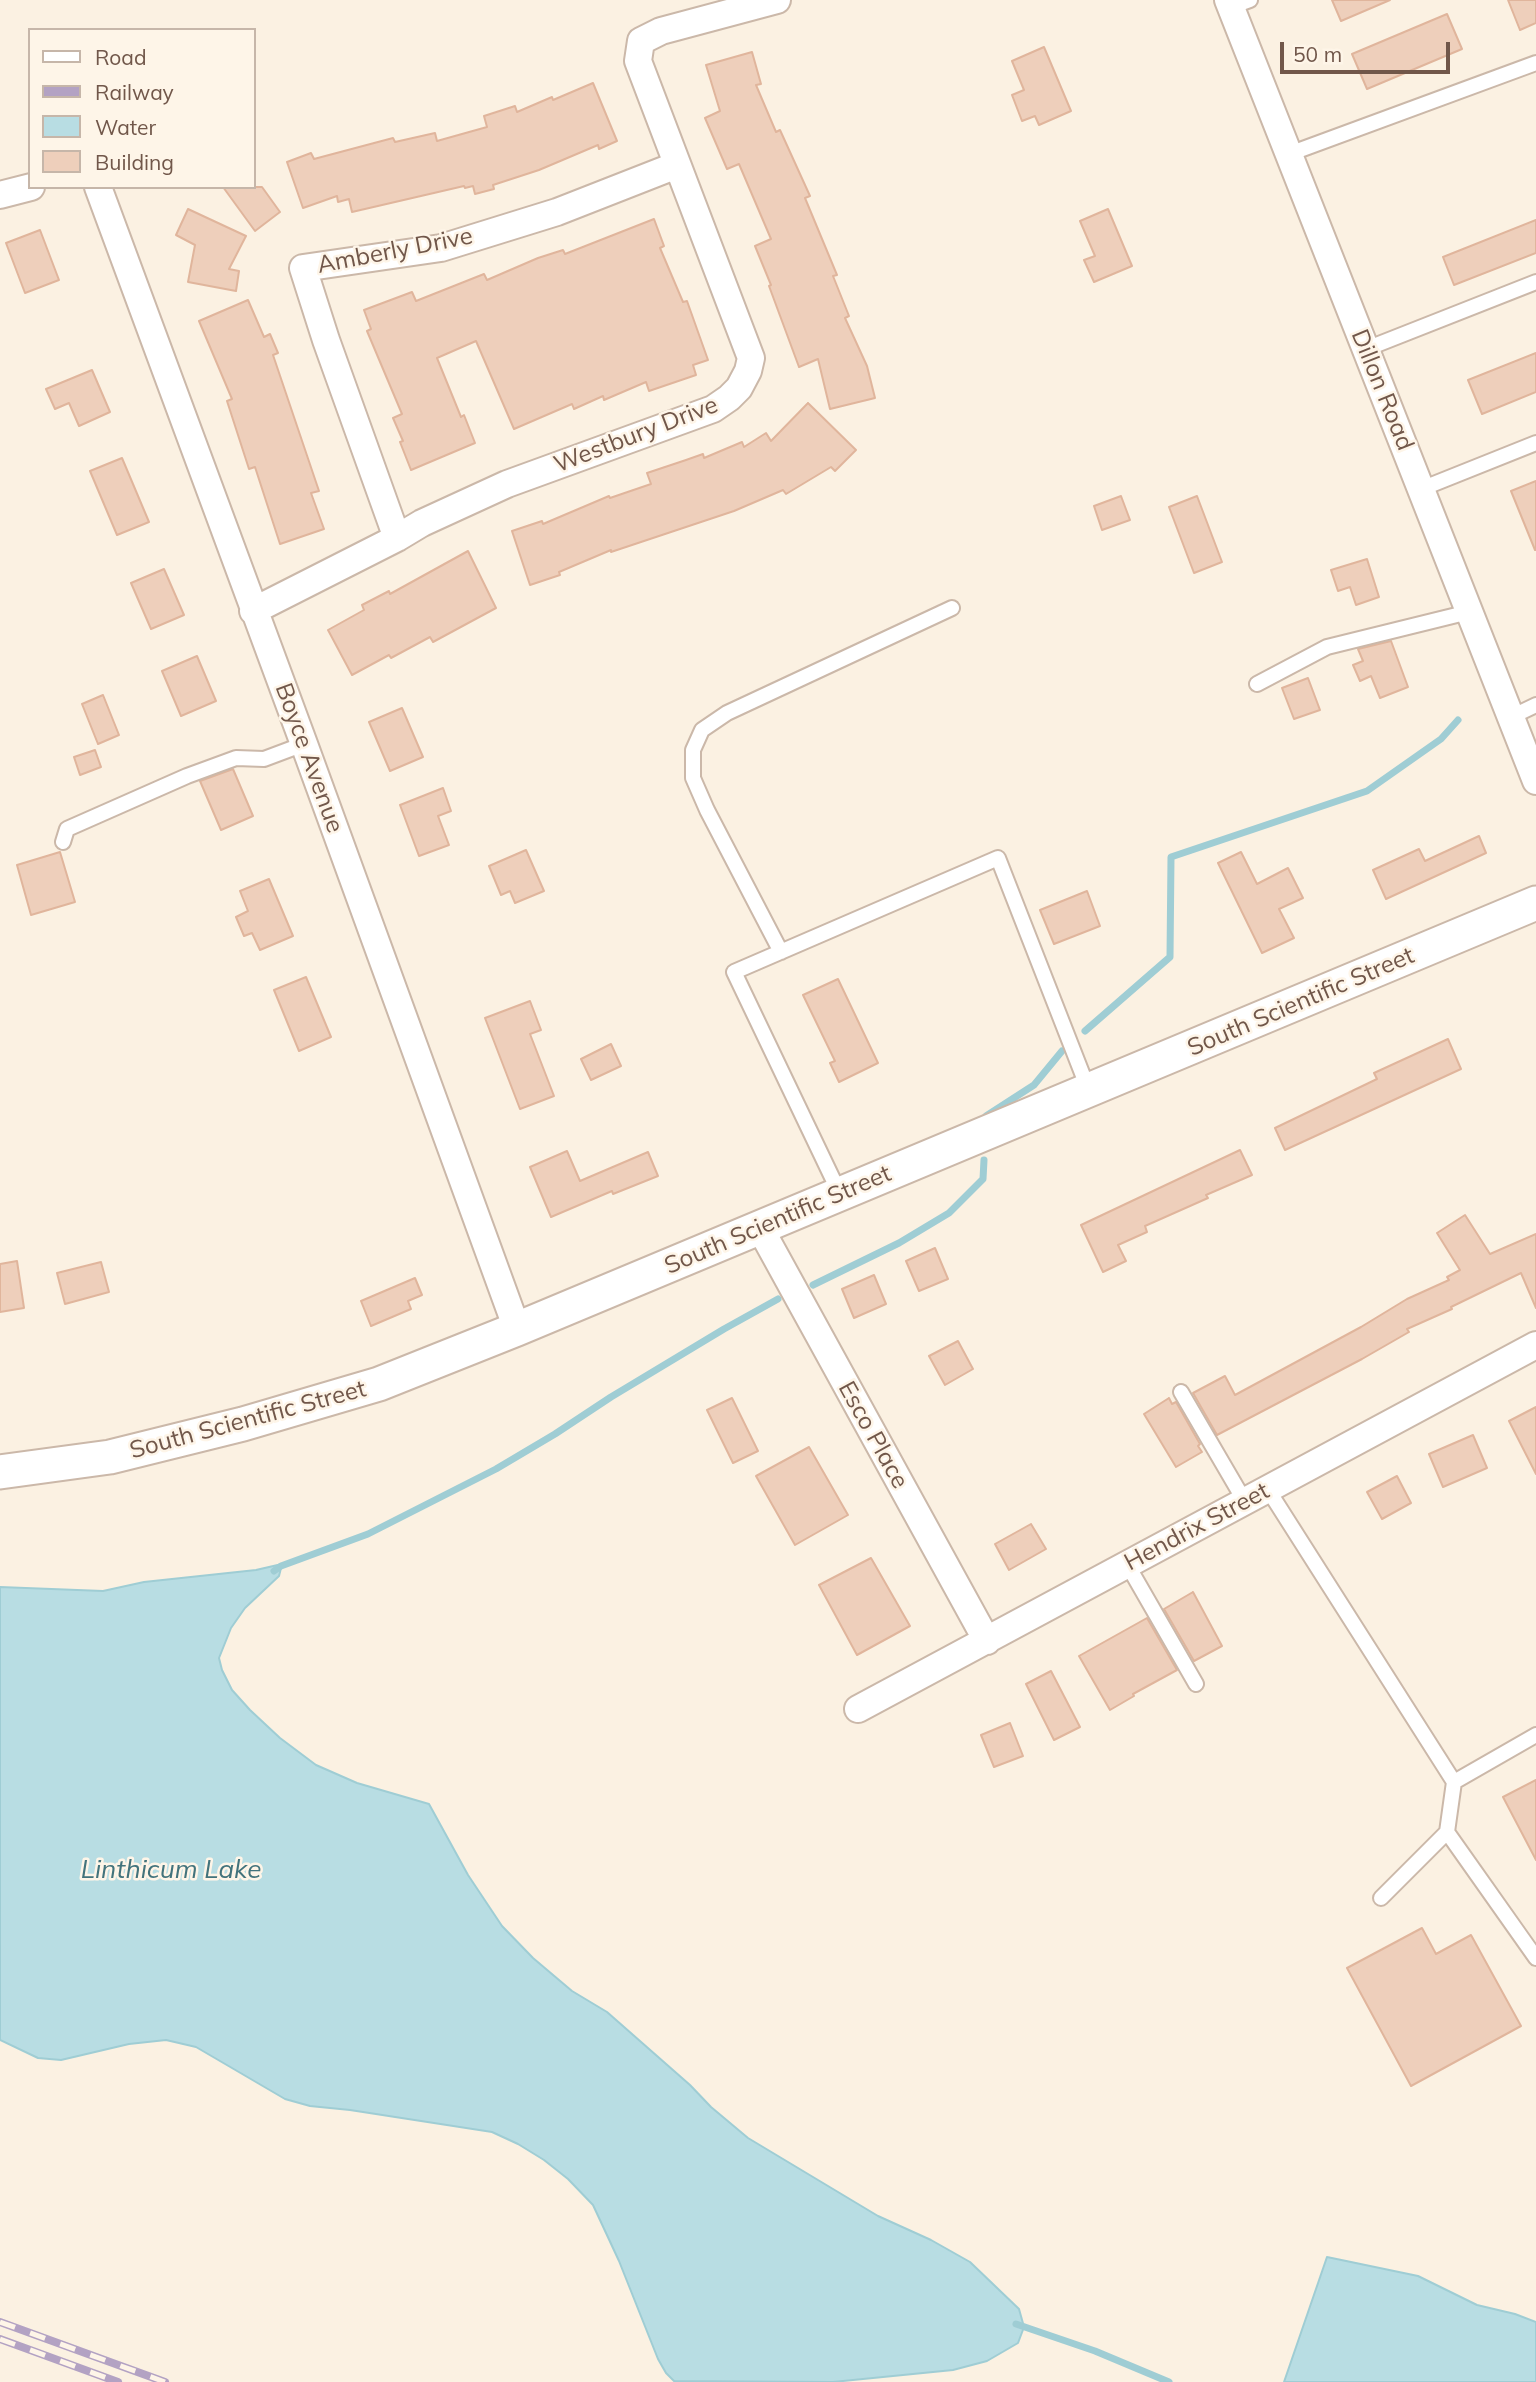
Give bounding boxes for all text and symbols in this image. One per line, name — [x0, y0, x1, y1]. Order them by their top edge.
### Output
legend — [28, 28, 256, 189]
scale bar — [1284, 28, 1454, 72]
text: 50 m — [1293, 41, 1342, 67]
text: Road — [95, 44, 146, 70]
text: Railway — [95, 79, 174, 105]
text: Water — [95, 114, 156, 140]
text: Building — [95, 149, 174, 175]
street label: Amberly Drive — [315, 222, 475, 280]
street label: Dillon Road — [1345, 325, 1419, 455]
street label: Westbury Drive — [550, 391, 722, 479]
street label: Boyce Avenue — [269, 679, 349, 837]
street label: South Scientific Street — [1183, 941, 1419, 1063]
street label: South Scientific Street — [660, 1159, 896, 1281]
street label: South Scientific Street — [127, 1375, 369, 1465]
street label: Esco Place — [832, 1376, 914, 1494]
street label: Hendrix Street — [1120, 1477, 1274, 1577]
water label: Linthicum Lake — [81, 1854, 261, 1886]

